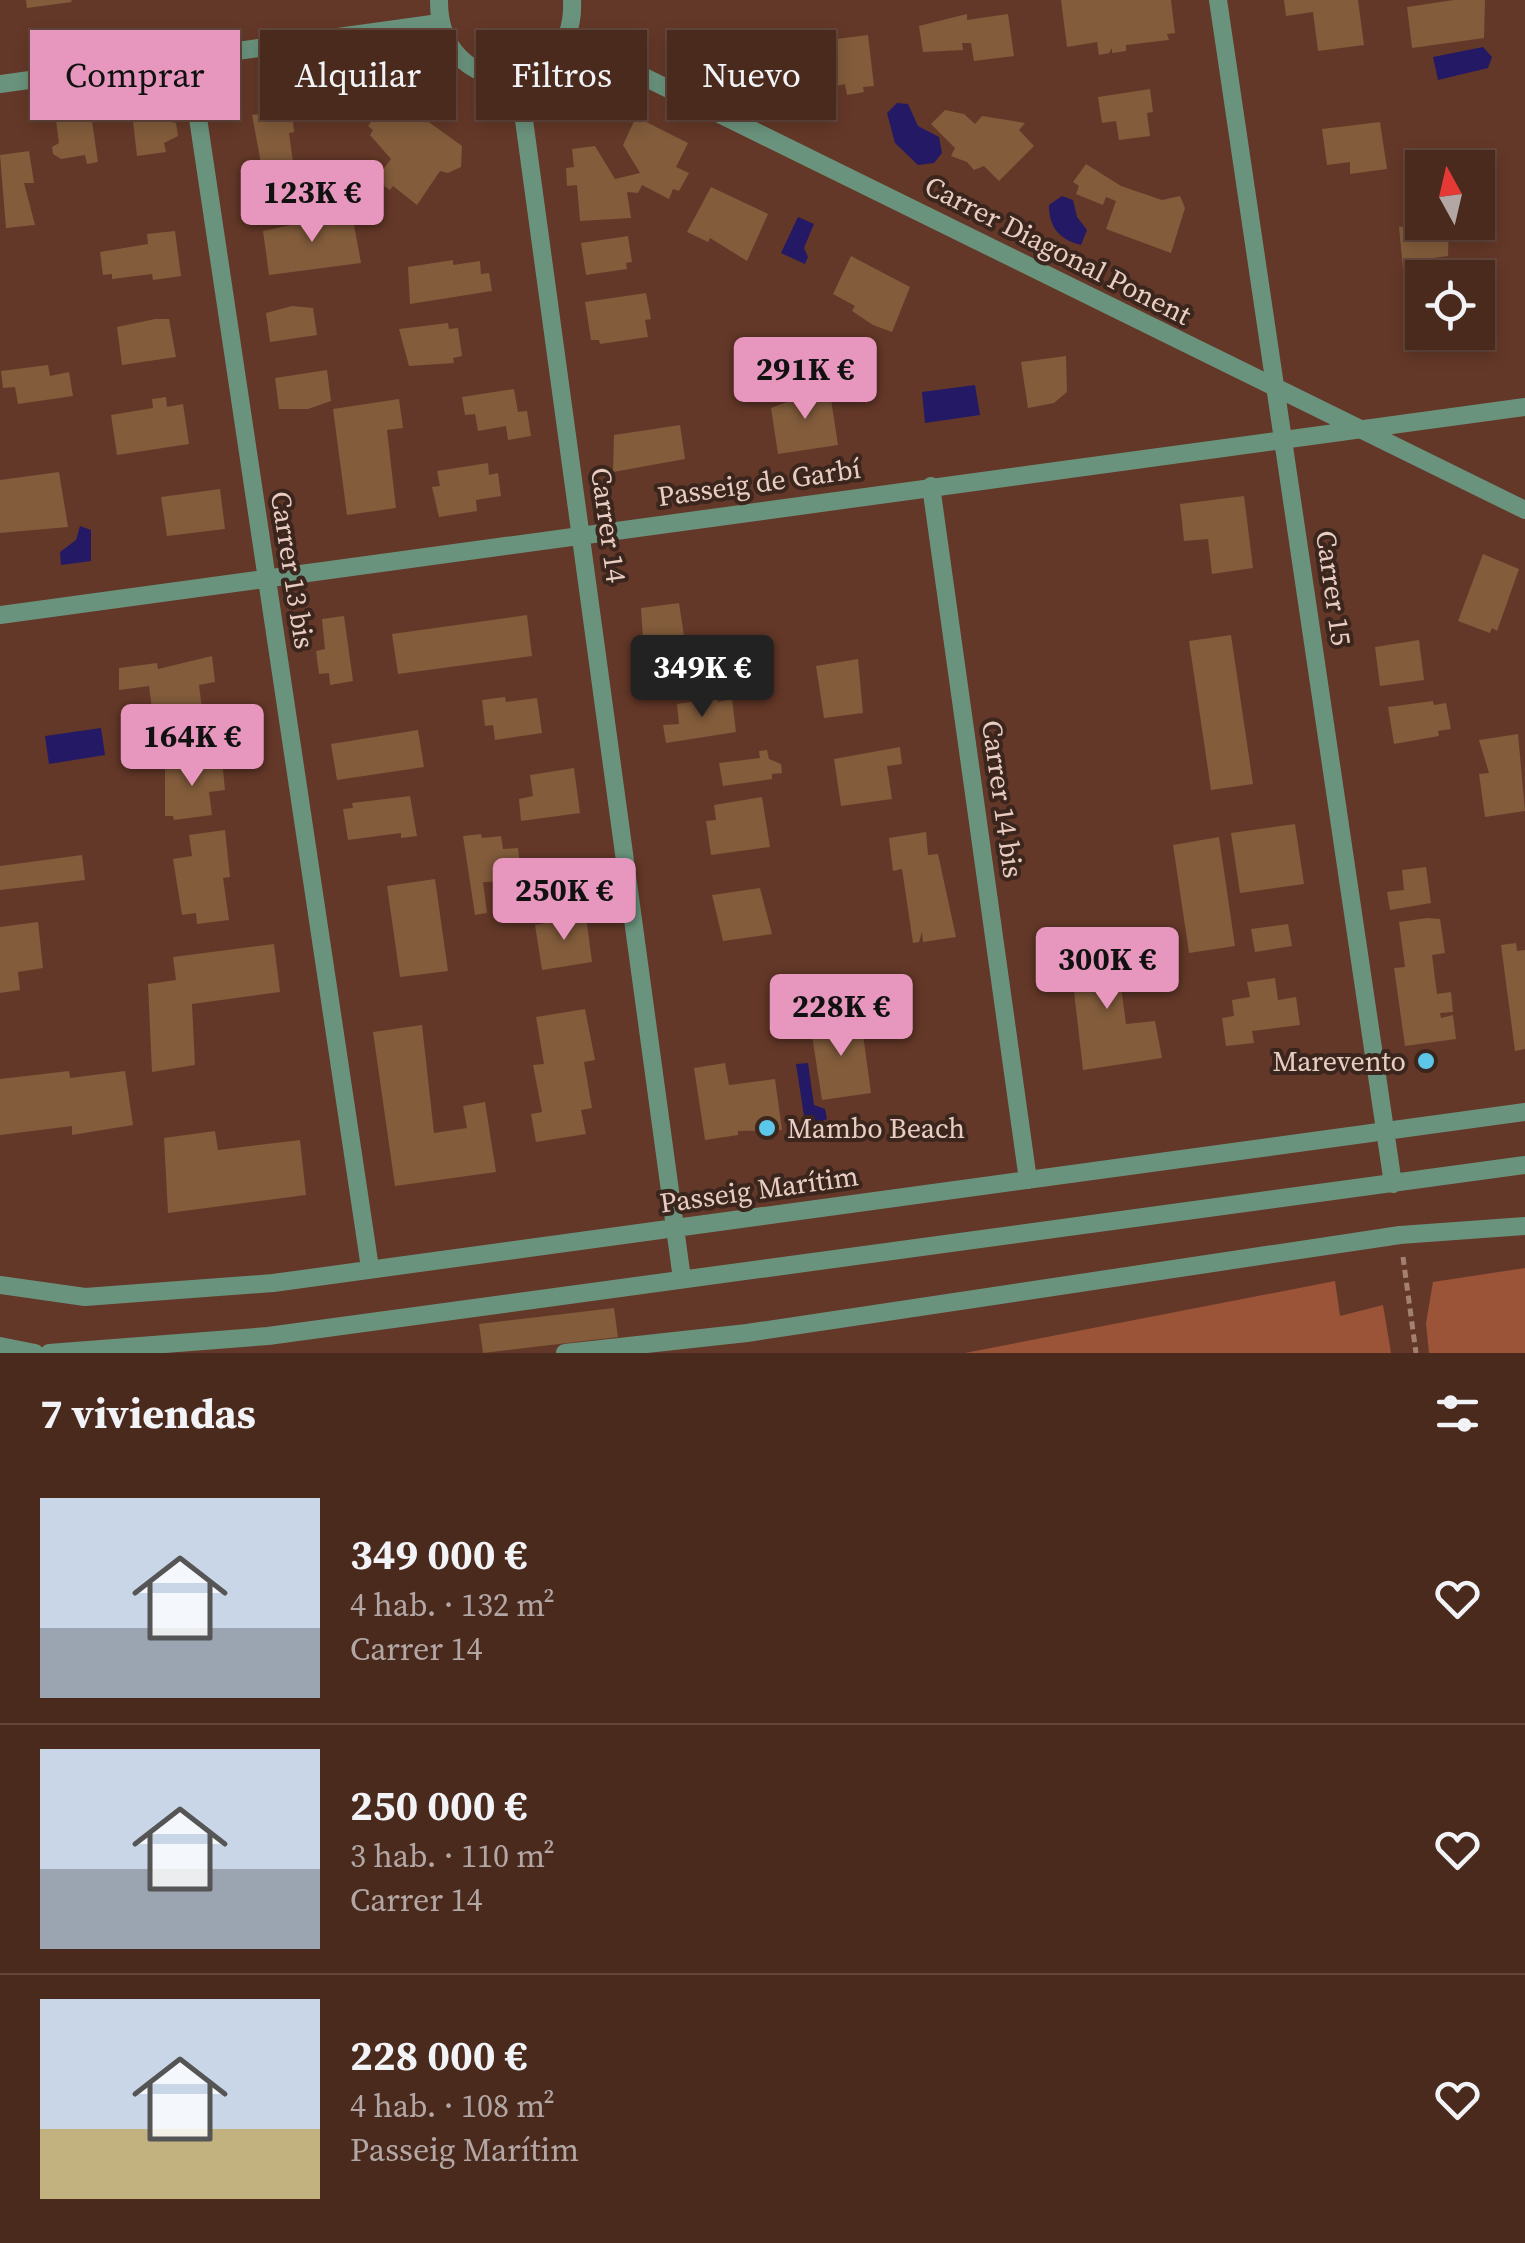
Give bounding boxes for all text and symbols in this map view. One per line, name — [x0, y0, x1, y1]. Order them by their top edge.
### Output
chip: Comprar — [30, 30, 240, 120]
chip: Alquilar — [260, 30, 456, 120]
chip: Filtros — [476, 30, 647, 120]
chip: Nuevo — [667, 30, 836, 120]
north arrow — [1405, 150, 1495, 240]
map controls — [1405, 150, 1495, 350]
pin: 123K € — [231, 160, 393, 245]
street label: Carrer Diagonal Ponent — [918, 166, 1198, 334]
text: 123K € — [263, 170, 361, 214]
button: locate — [1405, 260, 1495, 350]
pin: 291K € — [724, 337, 886, 422]
text: 291K € — [756, 347, 854, 391]
street label: Passeig de Garbí — [655, 449, 863, 515]
street label: Carrer 14 — [582, 465, 636, 585]
street label: Carrer 13 bis — [262, 488, 324, 652]
street label: Carrer 15 — [1307, 528, 1361, 648]
pin: 349K € — [621, 635, 783, 720]
text: 349K € — [653, 645, 751, 689]
pin: 164K € — [111, 704, 273, 789]
text: 164K € — [143, 714, 241, 758]
street label: Carrer 14 bis — [973, 718, 1033, 880]
pin: 250K € — [483, 858, 645, 943]
text: 250K € — [515, 868, 613, 912]
pin: 300K € — [1026, 927, 1188, 1012]
text: 300K € — [1058, 937, 1156, 981]
pin: 228K € — [760, 974, 922, 1059]
text: 228K € — [792, 984, 890, 1028]
place label: Marevento — [1272, 1042, 1406, 1080]
marker: Marevento — [1415, 1050, 1437, 1072]
place label: Mambo Beach — [787, 1109, 965, 1147]
marker: Mambo Beach — [756, 1117, 778, 1139]
street label: Passeig Marítim — [657, 1156, 861, 1222]
text: 7 viviendas — [40, 1384, 256, 1442]
icon: filters — [1430, 1386, 1485, 1441]
text: 349 000 € — [350, 1525, 527, 1583]
icon: home — [120, 1538, 240, 1658]
icon: heart — [1430, 1571, 1485, 1626]
text: 4 hab. · 132 m² — [350, 1583, 555, 1627]
text: Carrer 14 — [350, 1627, 482, 1671]
text: 250 000 € — [350, 1776, 527, 1834]
icon: home — [120, 1789, 240, 1909]
icon: heart — [1430, 1822, 1485, 1877]
text: 3 hab. · 110 m² — [350, 1834, 555, 1878]
text: Carrer 14 — [350, 1878, 482, 1922]
text: 228 000 € — [350, 2026, 527, 2084]
icon: home — [120, 2039, 240, 2159]
icon: heart — [1430, 2072, 1485, 2127]
text: 4 hab. · 108 m² — [350, 2084, 555, 2128]
text: Passeig Marítim — [350, 2128, 579, 2172]

